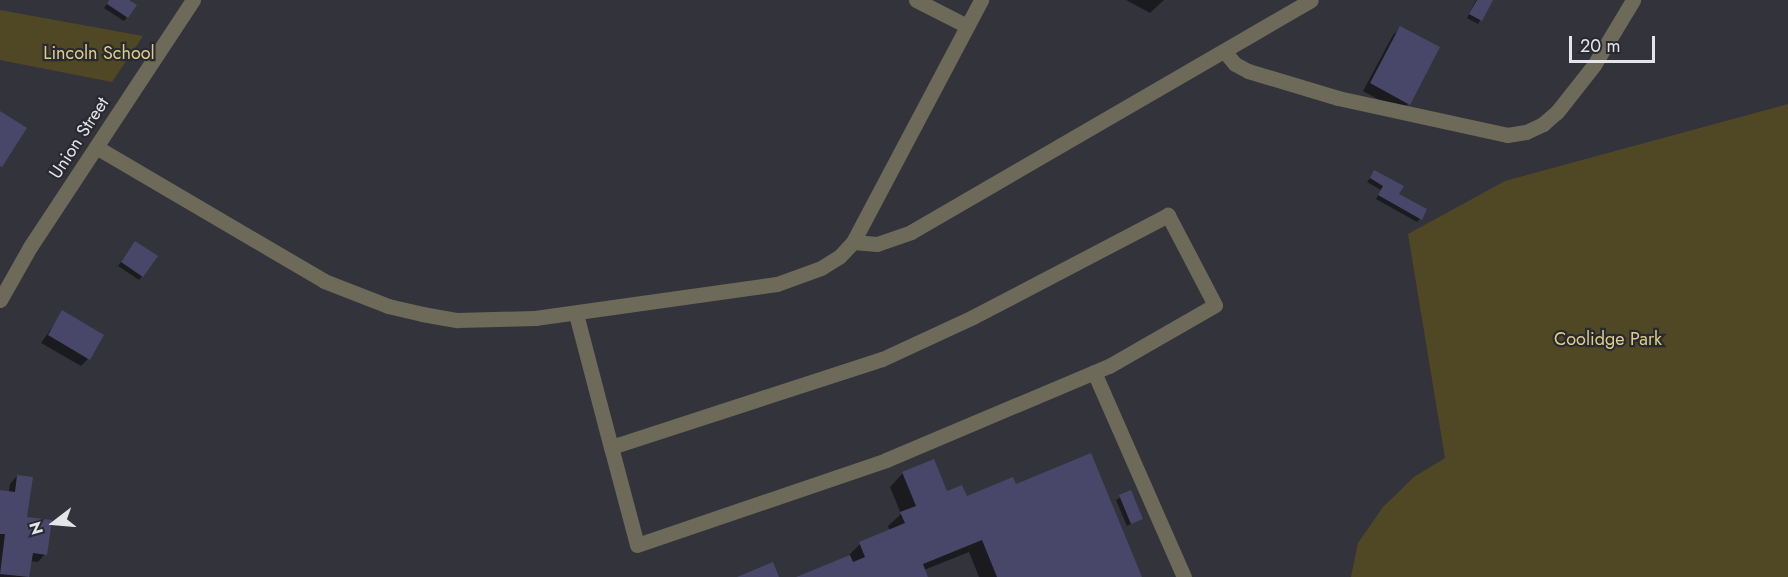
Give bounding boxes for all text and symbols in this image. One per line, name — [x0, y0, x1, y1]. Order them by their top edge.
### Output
scale bar — [1572, 24, 1658, 62]
text: 20 m — [1580, 33, 1620, 59]
park label: Lincoln School — [43, 42, 155, 64]
street label: Union Street — [45, 93, 113, 183]
park label: Coolidge Park — [1554, 328, 1662, 350]
north arrow — [24, 493, 84, 553]
text: N — [23, 519, 49, 537]

